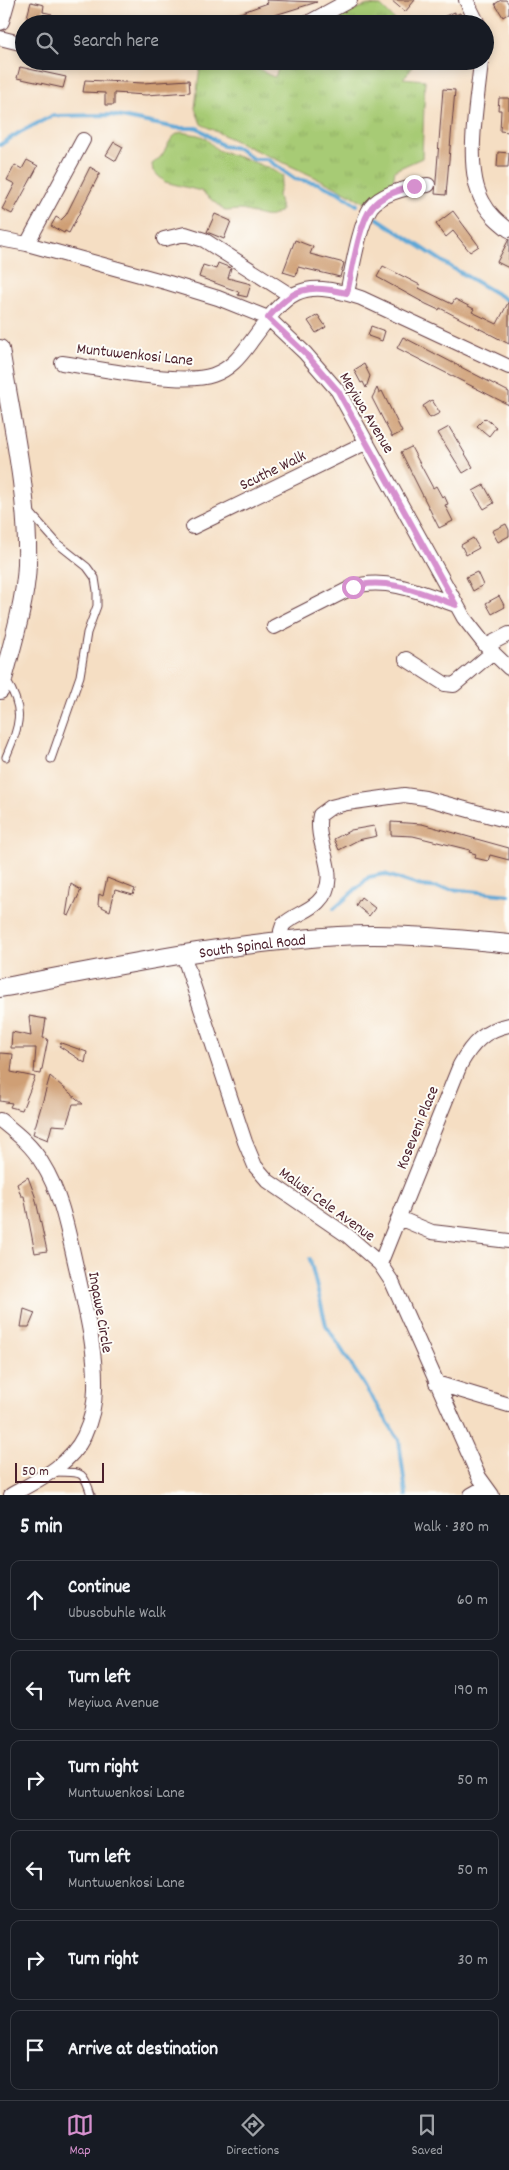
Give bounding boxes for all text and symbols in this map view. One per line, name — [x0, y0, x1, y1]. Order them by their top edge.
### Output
search box — [15, 15, 494, 70]
icon: search — [33, 29, 61, 57]
text: Search here — [73, 29, 159, 56]
route end — [403, 175, 426, 198]
street label: Muntuwenkosi Lane — [76, 338, 194, 373]
street label: Meyiwa Avenue — [333, 368, 399, 458]
street label: Scuthe Walk — [236, 445, 310, 497]
route start — [342, 576, 365, 599]
street label: South Spinal Road — [197, 929, 307, 966]
street label: Koseveni Place — [391, 1083, 445, 1173]
street label: Malusi Cele Avenue — [274, 1162, 379, 1248]
street label: Inqawe Circle — [81, 1270, 118, 1355]
scale bar — [15, 1460, 104, 1483]
text: 50 m — [22, 1462, 49, 1482]
text: 5 min — [20, 1513, 63, 1543]
text: Walk · 380 m — [414, 1516, 489, 1539]
text: Continue — [68, 1575, 130, 1602]
icon: ahead — [21, 1586, 49, 1614]
text: 60 m — [457, 1589, 488, 1612]
text: Ubusobuhle Walk — [68, 1602, 166, 1625]
text: Turn left — [68, 1665, 131, 1692]
icon: left — [21, 1676, 49, 1704]
text: 190 m — [454, 1679, 488, 1702]
text: Meyiwa Avenue — [68, 1692, 159, 1715]
text: Turn right — [68, 1755, 139, 1782]
icon: right — [21, 1766, 49, 1794]
text: 50 m — [457, 1769, 488, 1792]
text: Muntuwenkosi Lane — [68, 1782, 185, 1805]
text: Turn left — [68, 1845, 131, 1872]
icon: left — [21, 1856, 49, 1884]
text: 50 m — [457, 1859, 488, 1882]
text: Muntuwenkosi Lane — [68, 1872, 185, 1895]
icon: right — [21, 1946, 49, 1974]
text: Turn right — [68, 1947, 139, 1974]
text: 30 m — [458, 1949, 488, 1972]
icon: arrive — [21, 2036, 49, 2064]
text: Arrive at destination — [68, 2037, 218, 2064]
tab: Map — [66, 2111, 94, 2161]
tab: Directions — [226, 2111, 279, 2161]
tab: Saved — [412, 2111, 443, 2161]

